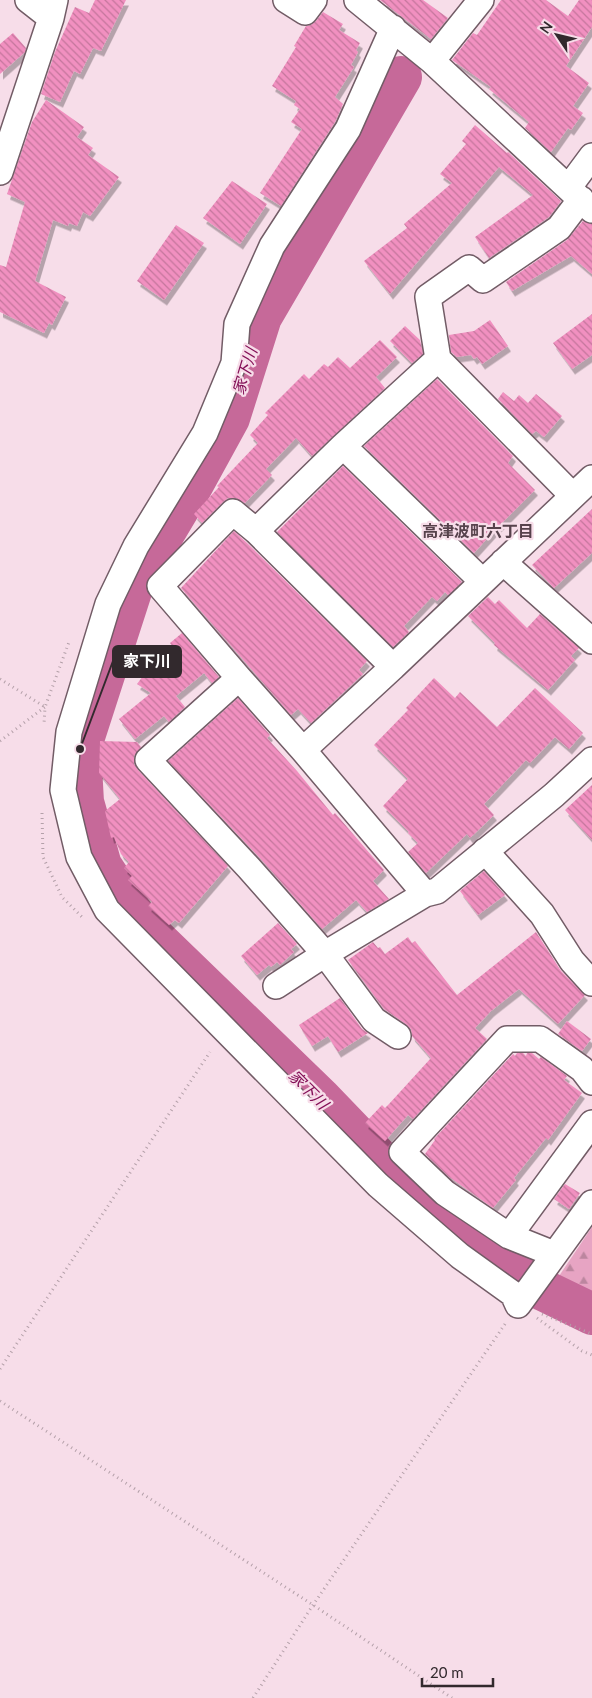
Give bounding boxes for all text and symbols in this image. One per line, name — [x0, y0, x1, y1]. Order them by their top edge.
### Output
north arrow — [532, 10, 582, 60]
text: N — [536, 18, 556, 37]
water label: 家下川 — [228, 343, 261, 397]
district label: 高津波町六丁目 — [422, 521, 534, 540]
callout: 家下川 — [113, 646, 181, 677]
text: 家下川 — [123, 651, 171, 670]
water label: 家下川 — [285, 1065, 334, 1114]
scale bar — [422, 1656, 493, 1688]
text: 20 m — [430, 1663, 464, 1681]

